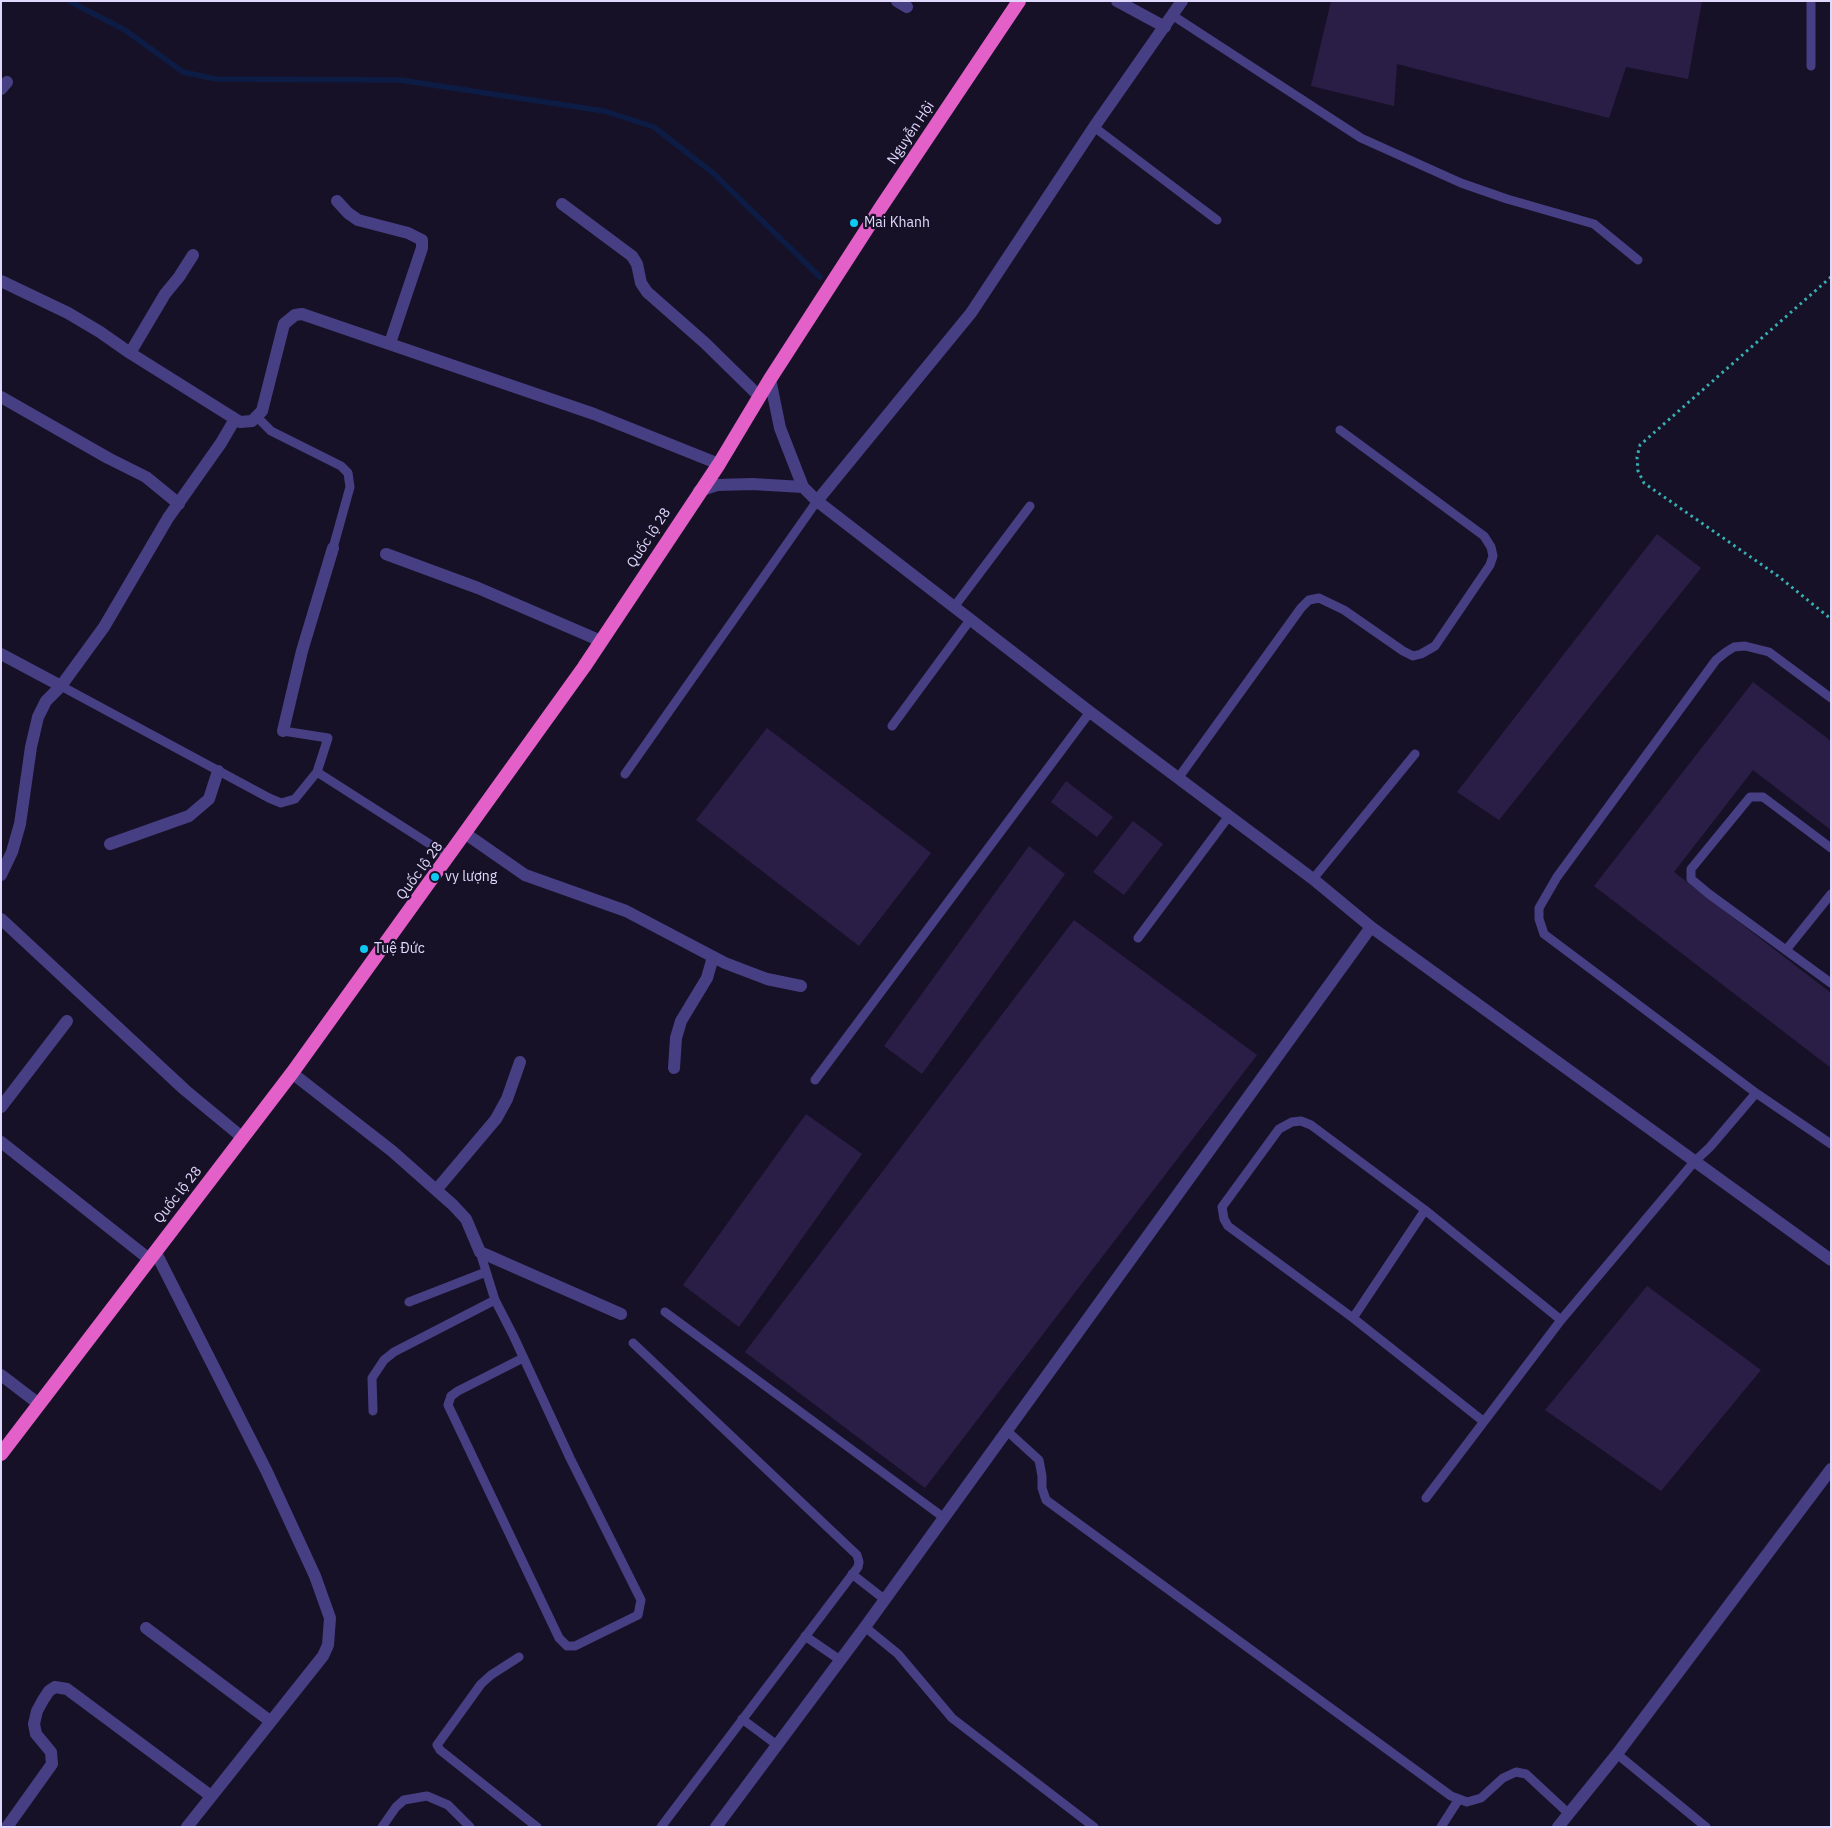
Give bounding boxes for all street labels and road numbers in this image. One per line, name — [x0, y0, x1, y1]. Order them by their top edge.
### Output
street label: Nguyễn Hội — [884, 98, 938, 168]
street label: Quốc lộ 28 — [623, 505, 675, 571]
street label: Quốc lộ 28 — [393, 839, 447, 903]
street label: Quốc lộ 28 — [151, 1163, 205, 1227]

